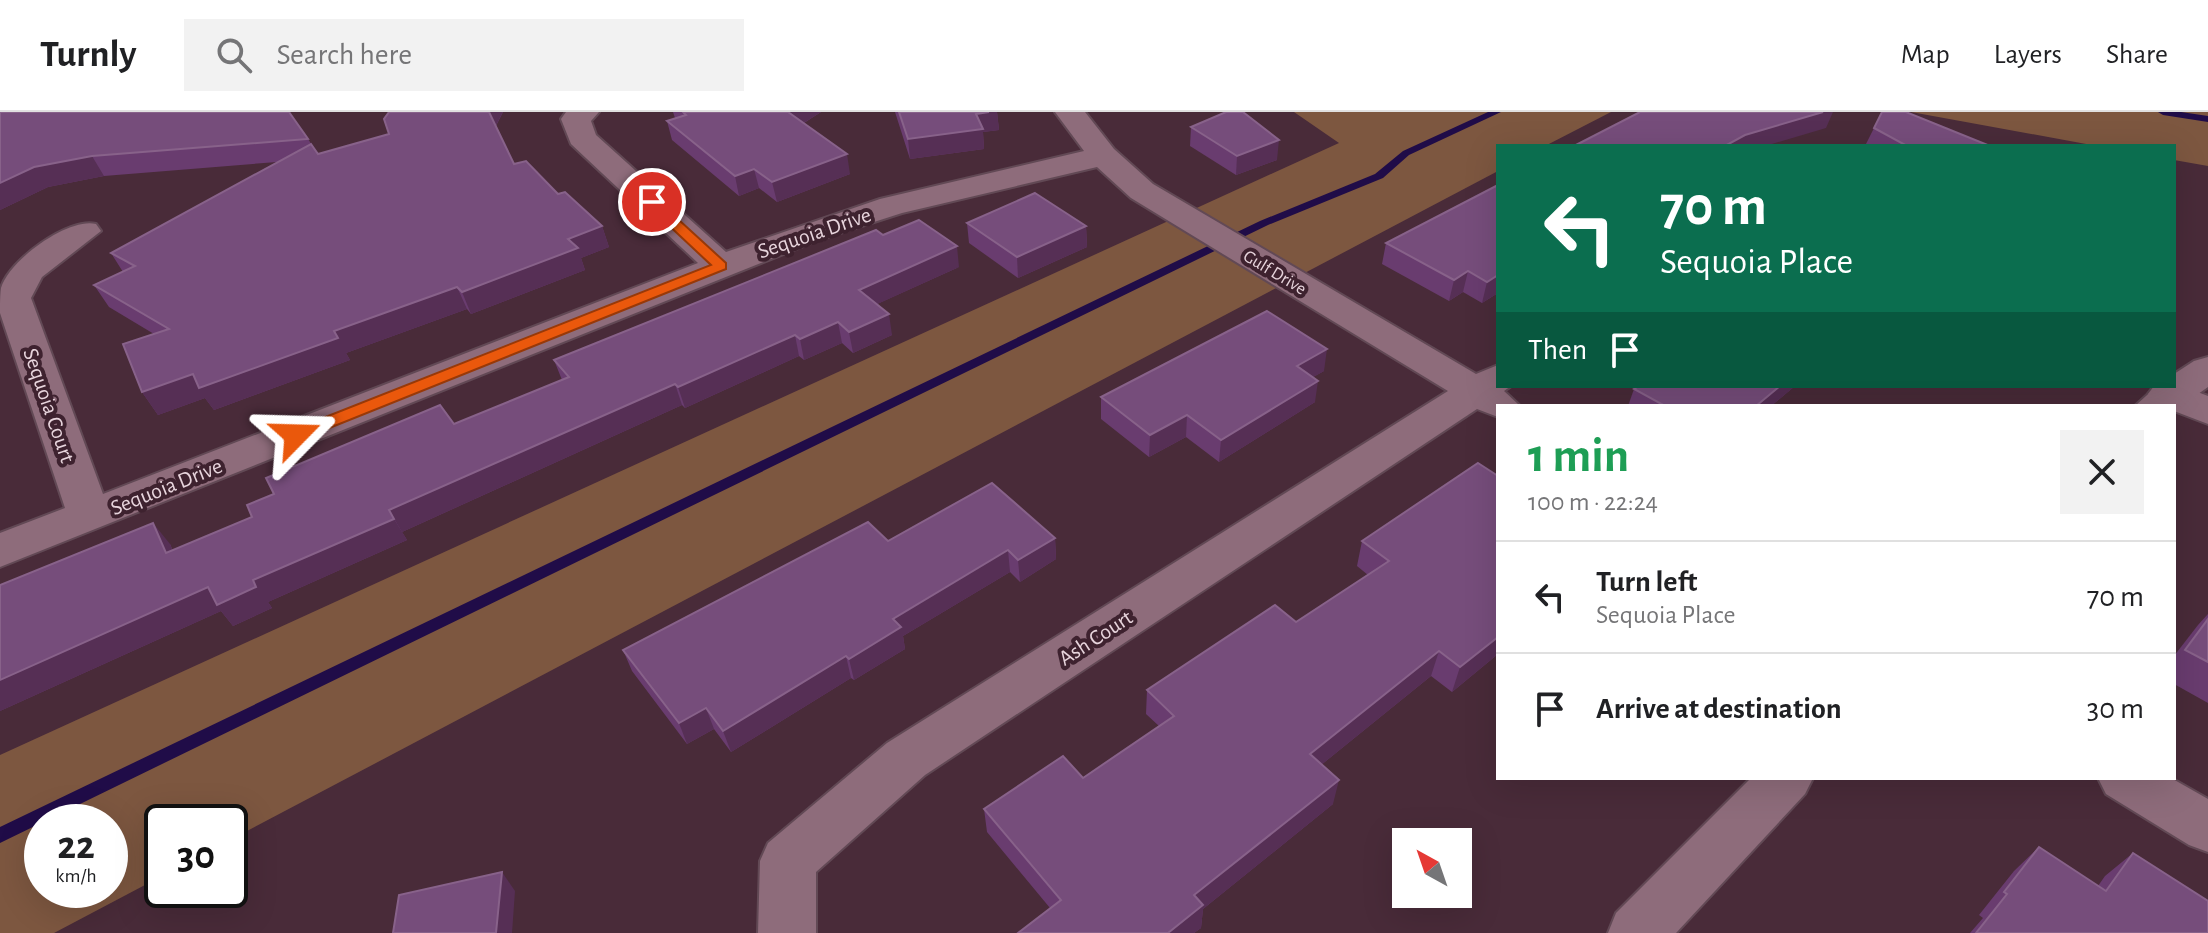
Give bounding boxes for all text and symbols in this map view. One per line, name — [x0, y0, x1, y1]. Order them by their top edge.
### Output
search box — [184, 19, 744, 91]
icon: search — [212, 33, 256, 77]
text: Turnly — [40, 36, 136, 74]
text: Search here — [276, 40, 412, 70]
text: Map — [1901, 41, 1950, 69]
text: Layers — [1994, 41, 2062, 69]
text: Share — [2106, 41, 2168, 69]
pin — [618, 168, 686, 236]
icon: left — [1528, 176, 1632, 280]
text: 70 m — [1660, 179, 1767, 235]
icon: arrive — [630, 180, 674, 224]
street label: Sequoia Drive — [755, 203, 874, 263]
text: Sequoia Place — [1660, 244, 1853, 280]
street label: Gulf Drive — [1240, 247, 1309, 299]
icon: arrive — [1603, 328, 1647, 372]
text: Then — [1528, 335, 1587, 365]
street label: Sequoia Court — [19, 345, 79, 465]
position arrow — [254, 393, 338, 477]
button: close — [2060, 430, 2144, 514]
text: 1 min — [1528, 433, 1629, 481]
street label: Sequoia Drive — [107, 455, 225, 519]
text: 100 m · 22:24 — [1528, 489, 1658, 515]
text: Turn left — [1596, 567, 1697, 597]
icon: left — [1528, 575, 1572, 619]
text: 70 m — [2087, 582, 2144, 612]
text: Sequoia Place — [1596, 602, 1736, 628]
street label: Ash Court — [1055, 606, 1136, 670]
icon: arrive — [1528, 687, 1572, 731]
text: Arrive at destination — [1596, 694, 1842, 724]
text: 30 m — [2087, 694, 2144, 724]
speed limit sign: 30 — [144, 804, 248, 908]
text: 22 — [57, 826, 95, 866]
north arrow — [1392, 828, 1472, 908]
map controls — [1392, 828, 1472, 908]
text: km/h — [55, 866, 97, 886]

